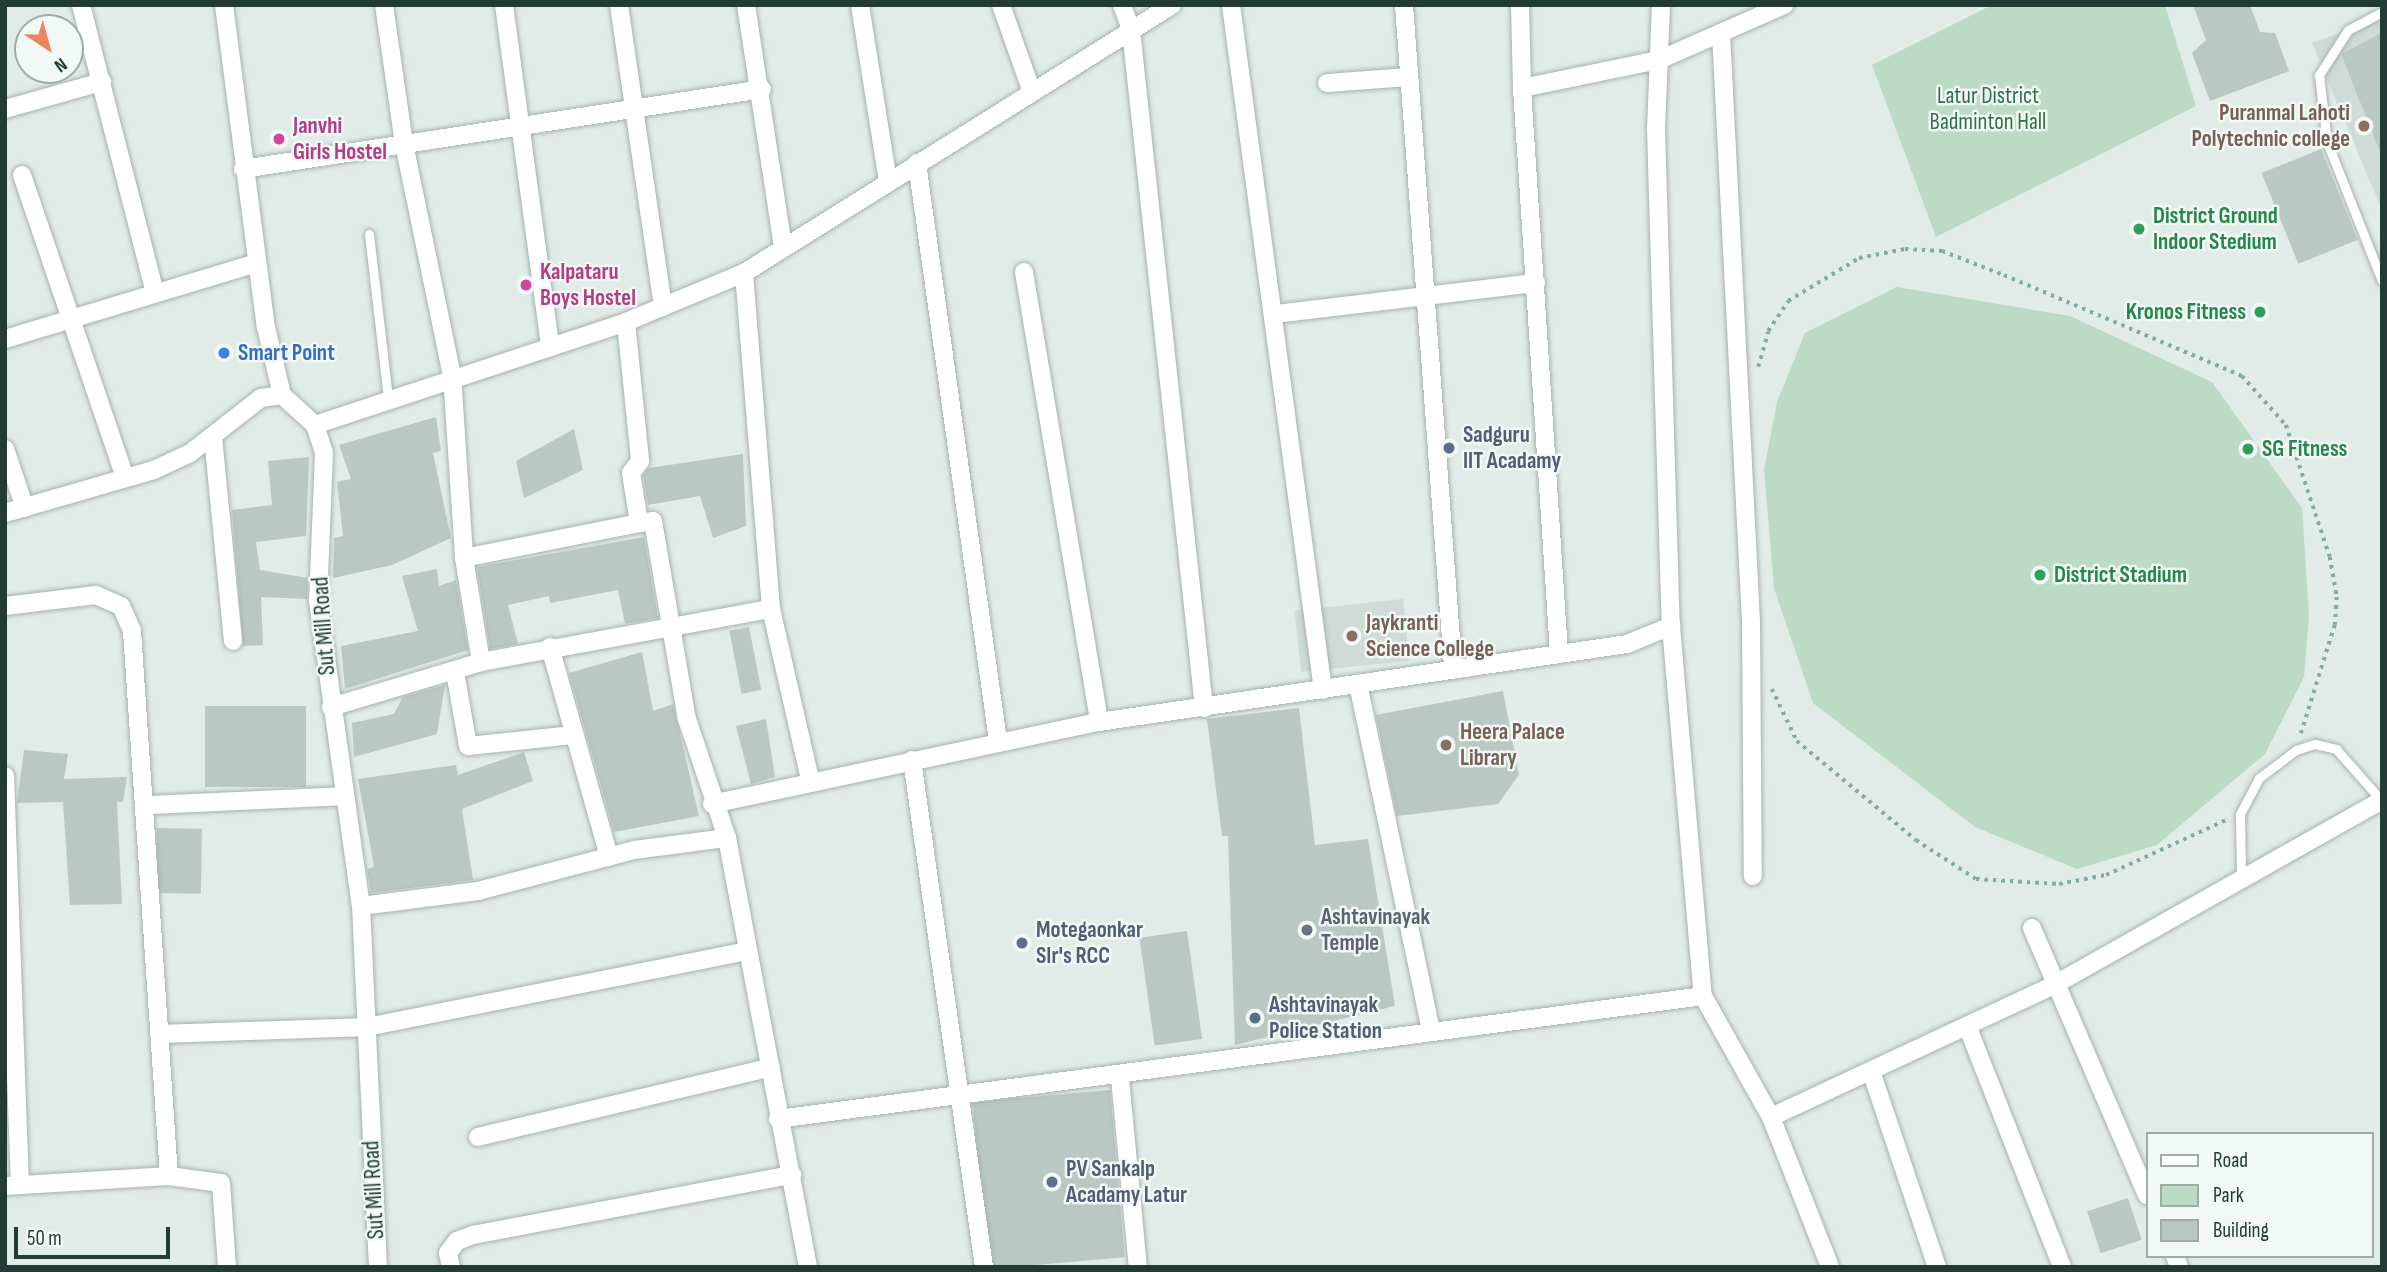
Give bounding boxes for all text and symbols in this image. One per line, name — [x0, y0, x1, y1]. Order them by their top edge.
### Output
north arrow — [14, 14, 84, 84]
text: N — [50, 52, 71, 77]
park label: Latur District Badminton Hall — [1930, 82, 2046, 136]
place label: Puranmal Lahoti Polytechnic college — [2191, 99, 2350, 153]
place label: Janvhi Girls Hostel — [293, 112, 387, 166]
marker: Puranmal Lahoti Polytechnic college — [2356, 118, 2372, 134]
marker: Janvhi Girls Hostel — [271, 131, 287, 147]
place label: District Ground Indoor Stedium — [2153, 202, 2278, 256]
marker: District Ground Indoor Stedium — [2131, 221, 2147, 237]
place label: Kalpataru Boys Hostel — [540, 258, 636, 312]
marker: Kalpataru Boys Hostel — [518, 277, 534, 293]
place label: Kronos Fitness — [2126, 298, 2246, 326]
marker: Kronos Fitness — [2252, 304, 2268, 320]
place label: Smart Point — [238, 339, 335, 367]
marker: Smart Point — [216, 345, 232, 361]
place label: Sadguru IIT Acadamy — [1463, 421, 1561, 475]
place label: SG Fitness — [2262, 435, 2347, 463]
marker: Sadguru IIT Acadamy — [1441, 440, 1457, 456]
marker: SG Fitness — [2240, 441, 2256, 457]
place label: District Stadium — [2054, 561, 2187, 589]
marker: District Stadium — [2032, 567, 2048, 583]
street label: Sut Mill Road — [307, 576, 341, 676]
place label: Jaykranti Science College — [1366, 609, 1494, 663]
marker: Jaykranti Science College — [1344, 628, 1360, 644]
place label: Heera Palace Library — [1460, 718, 1565, 772]
marker: Heera Palace Library — [1438, 737, 1454, 753]
place label: Ashtavinayak Temple — [1321, 903, 1430, 957]
place label: Motegaonkar SIr's RCC — [1036, 916, 1143, 970]
marker: Ashtavinayak Temple — [1299, 922, 1315, 938]
marker: Motegaonkar SIr's RCC — [1014, 935, 1030, 951]
place label: Ashtavinayak Police Station — [1269, 991, 1382, 1045]
marker: Ashtavinayak Police Station — [1247, 1010, 1263, 1026]
legend — [2146, 1132, 2373, 1258]
street label: Sut Mill Road — [358, 1140, 390, 1240]
text: Road — [2213, 1148, 2248, 1173]
place label: PV Sankalp Acadamy Latur — [1066, 1155, 1187, 1209]
marker: PV Sankalp Acadamy Latur — [1044, 1174, 1060, 1190]
text: Park — [2213, 1183, 2244, 1208]
scale bar — [18, 1212, 173, 1256]
text: Building — [2213, 1218, 2269, 1243]
text: 50 m — [27, 1226, 62, 1251]

